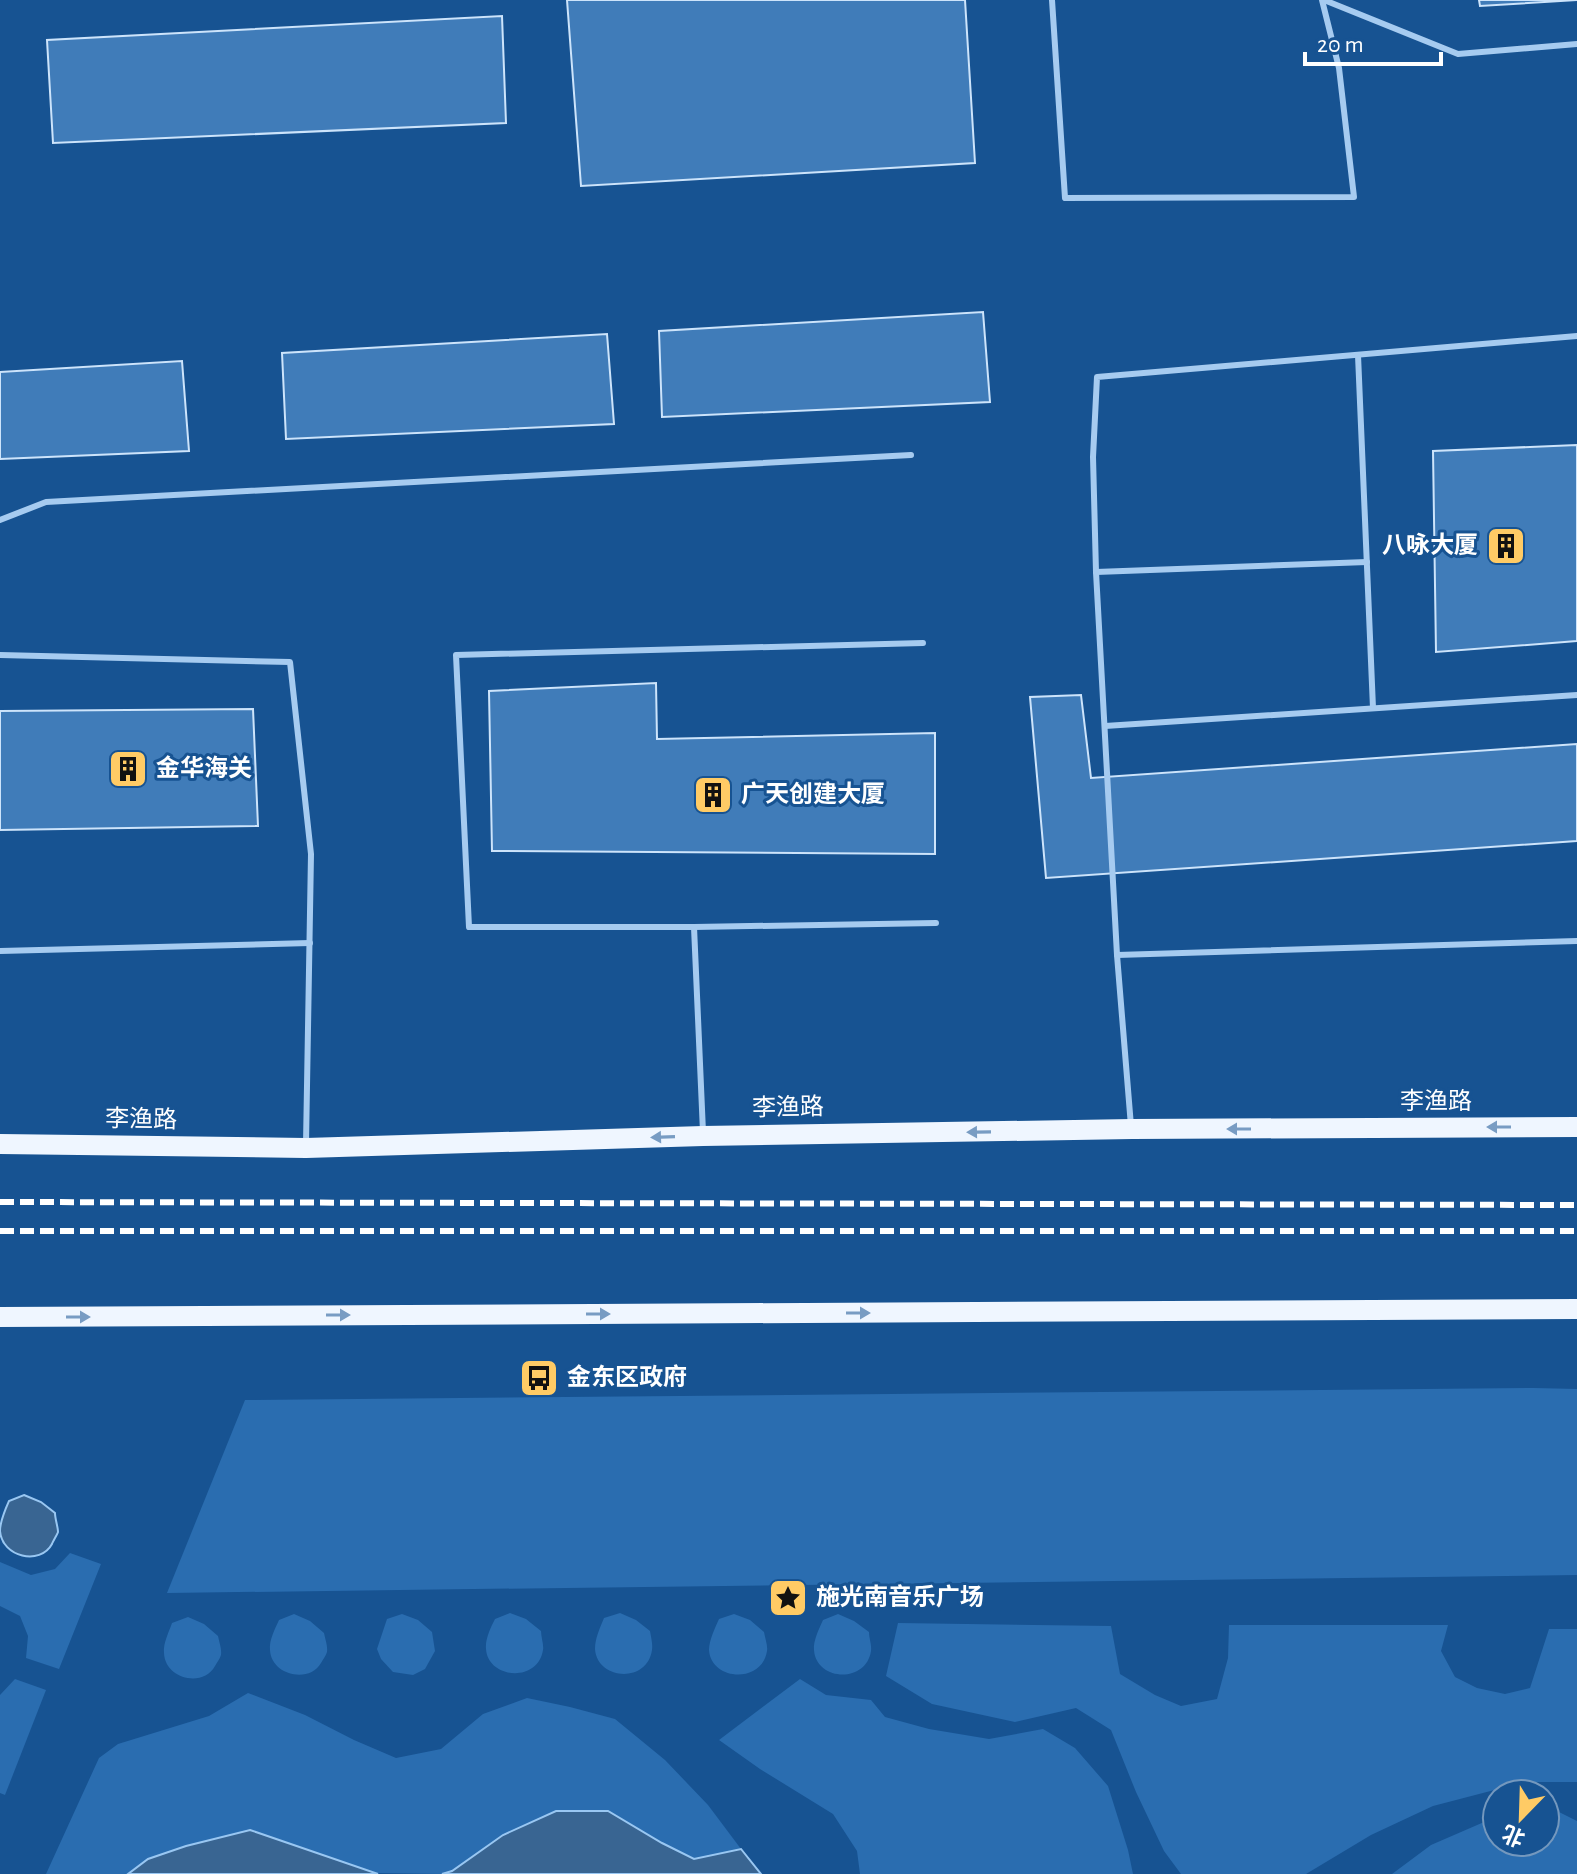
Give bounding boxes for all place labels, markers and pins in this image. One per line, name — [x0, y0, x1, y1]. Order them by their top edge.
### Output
building icon: 八咏大厦 — [1485, 525, 1527, 567]
place label: 八咏大厦 — [1382, 532, 1478, 558]
building icon: 金华海关 — [107, 748, 149, 790]
place label: 金华海关 — [156, 755, 252, 781]
building icon: 广天创建大厦 — [692, 774, 734, 816]
place label: 广天创建大厦 — [741, 781, 885, 807]
bus stop icon: 金东区政府 — [518, 1357, 560, 1399]
place label: 金东区政府 — [567, 1364, 687, 1390]
place icon: 施光南音乐广场 — [767, 1577, 809, 1619]
place label: 施光南音乐广场 — [816, 1584, 984, 1610]

